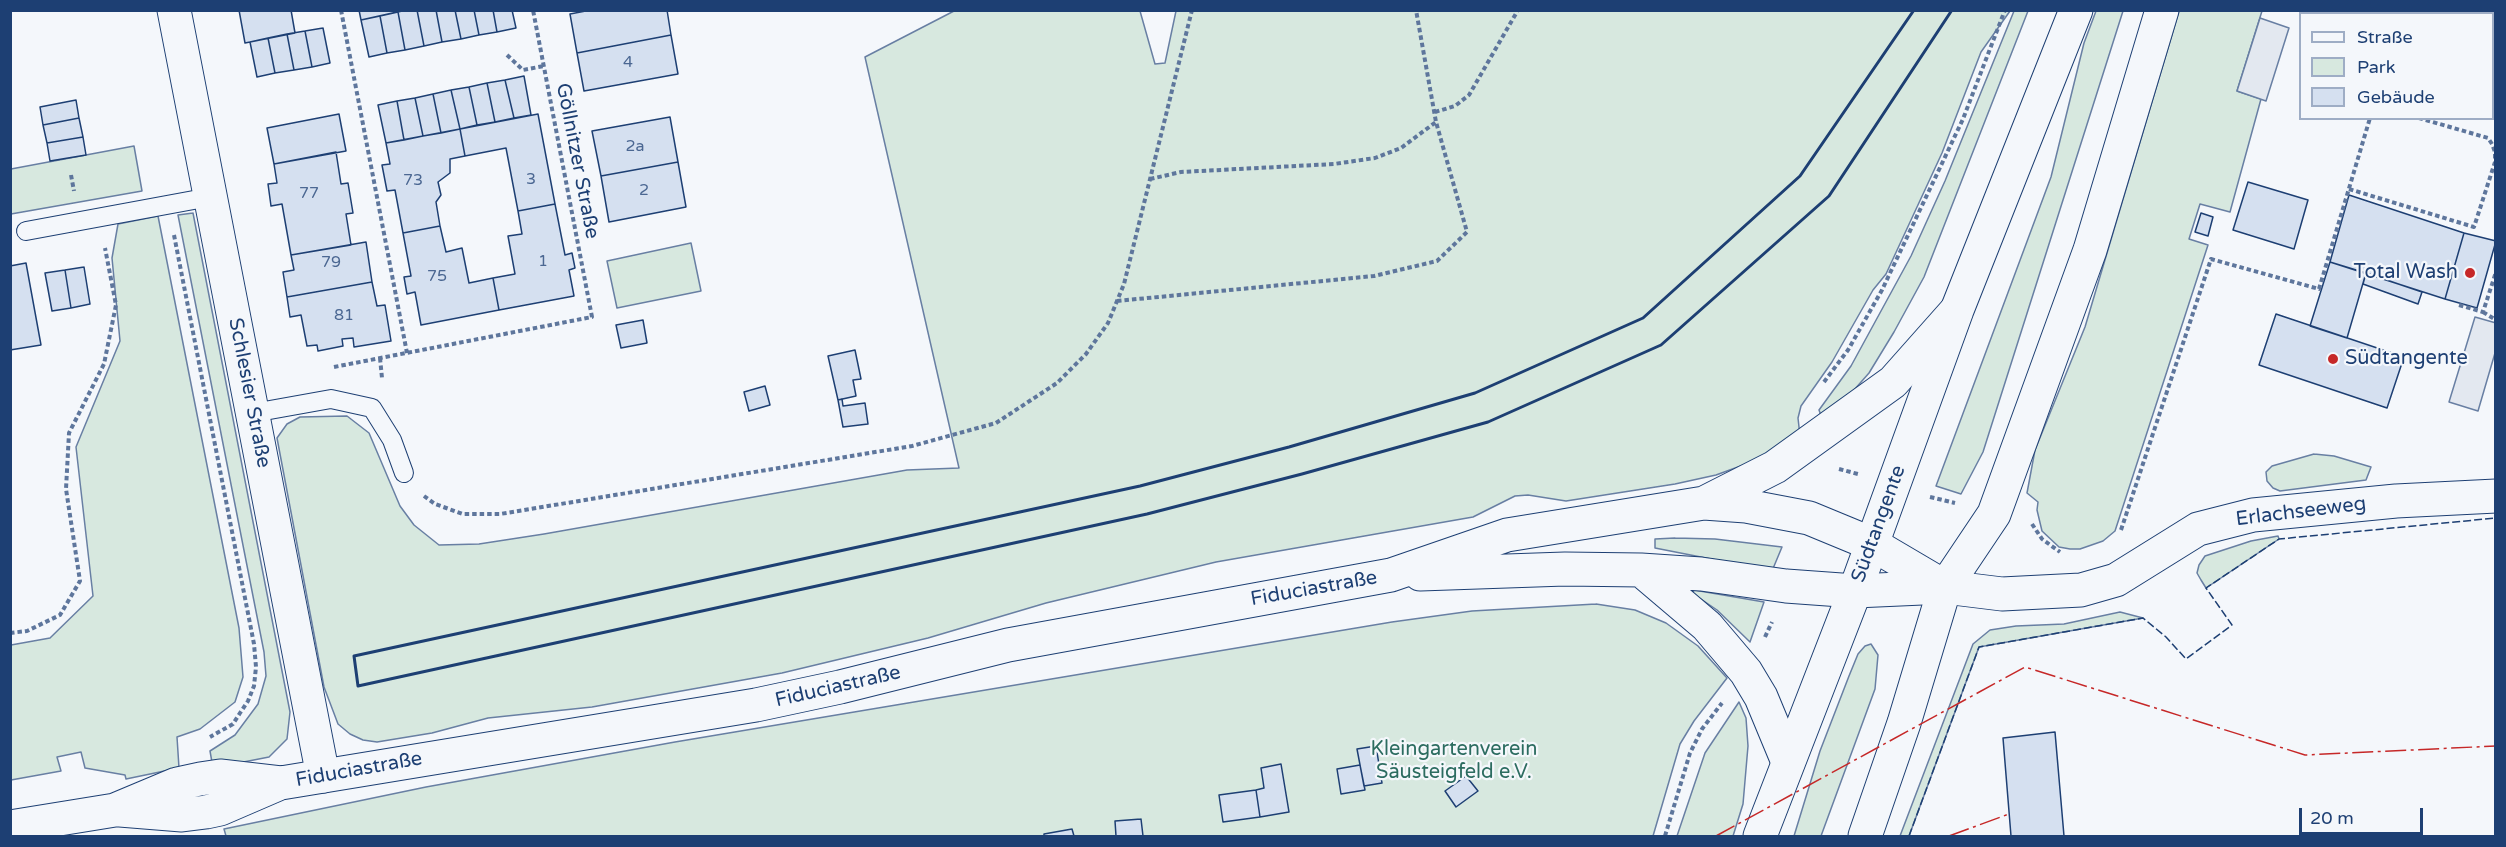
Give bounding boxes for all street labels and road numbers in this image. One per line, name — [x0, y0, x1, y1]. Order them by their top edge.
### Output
street label: Göllnitzer Straße — [550, 81, 604, 241]
street label: Schlesier Straße — [223, 316, 275, 470]
street label: Südtangente — [1847, 462, 1911, 586]
street label: Erlachseeweg — [2234, 492, 2368, 532]
street label: Fiduciastraße — [1249, 566, 1379, 612]
street label: Fiduciastraße — [773, 661, 903, 713]
street label: Fiduciastraße — [294, 747, 424, 793]

